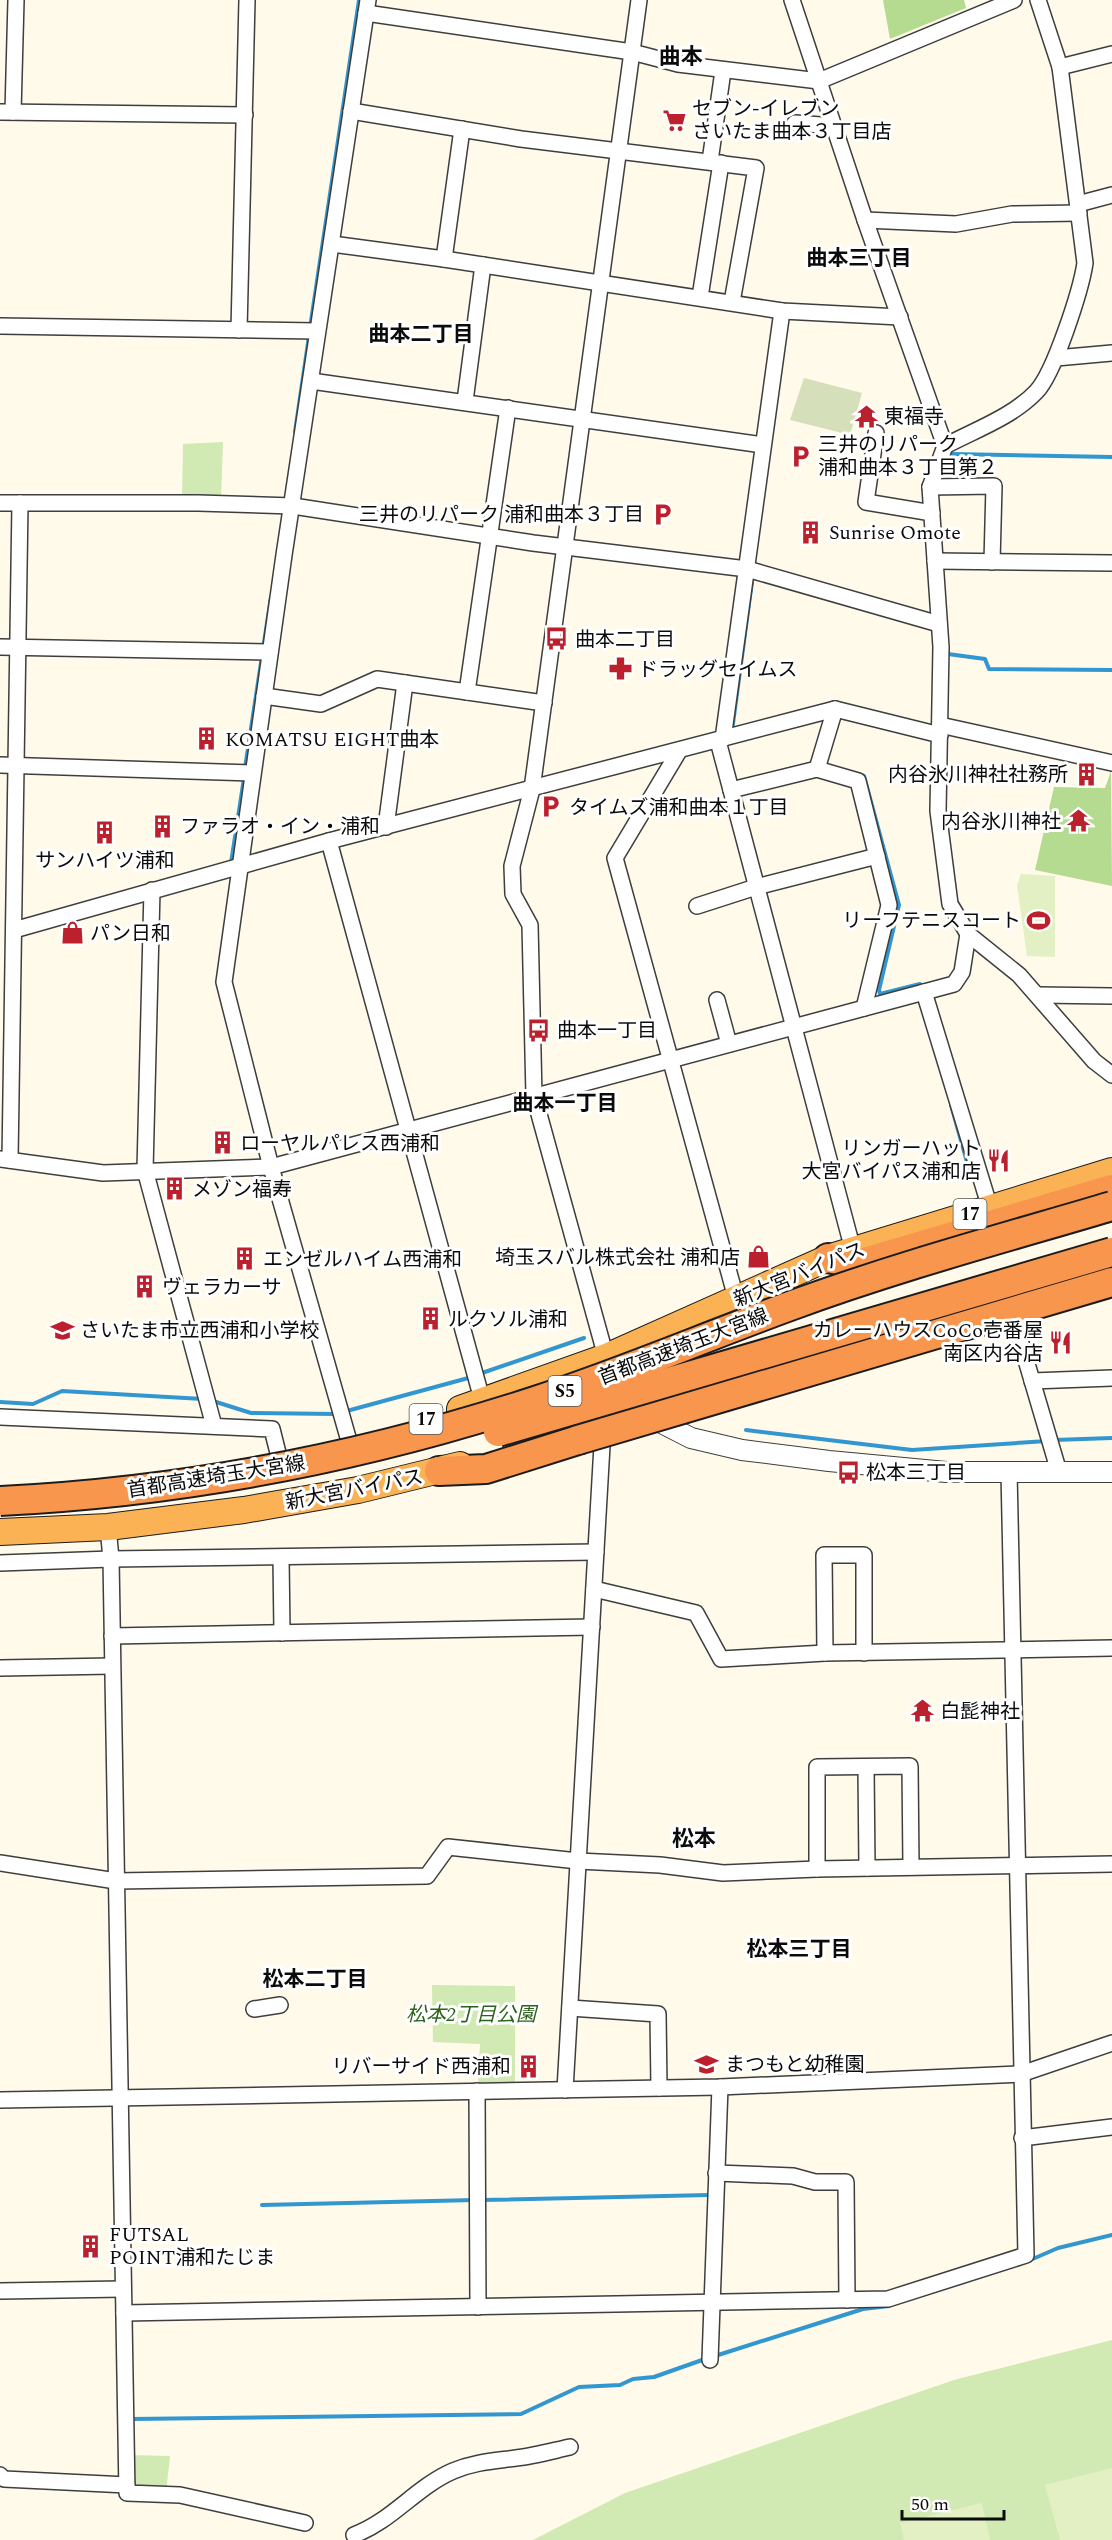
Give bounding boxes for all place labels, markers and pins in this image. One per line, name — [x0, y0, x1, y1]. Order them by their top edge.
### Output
place label: セブン-イレブン さいたま曲本３丁目店 — [692, 94, 891, 147]
supermarket icon: セブン-イレブン さいたま曲本３丁目店 — [661, 107, 687, 133]
place label: 東福寺 — [884, 402, 944, 432]
temple icon: 東福寺 — [853, 403, 879, 429]
place label: 三井のリパーク 浦和曲本３丁目第２ — [818, 430, 998, 483]
parking icon: 三井のリパーク 浦和曲本３丁目第２ — [787, 443, 813, 469]
place label: 三井のリパーク 浦和曲本３丁目 — [359, 500, 644, 530]
parking icon: 三井のリパーク 浦和曲本３丁目 — [649, 501, 675, 527]
place label: Sunrise Omote — [829, 518, 961, 548]
building icon: Sunrise Omote — [798, 519, 824, 545]
place label: 曲本二丁目 — [575, 625, 675, 655]
bus stop icon: 曲本二丁目 — [544, 626, 570, 652]
place label: ドラッグセイムス — [638, 655, 798, 685]
pharmacy icon: ドラッグセイムス — [607, 656, 633, 682]
place label: KOMATSU EIGHT曲本 — [225, 725, 439, 755]
building icon: KOMATSU EIGHT曲本 — [194, 726, 220, 752]
place label: 内谷氷川神社社務所 — [888, 760, 1068, 790]
building icon: 内谷氷川神社社務所 — [1073, 761, 1099, 787]
place label: タイムズ浦和曲本１丁目 — [569, 793, 789, 823]
parking icon: タイムズ浦和曲本１丁目 — [538, 794, 564, 820]
place label: 内谷氷川神社 — [941, 807, 1061, 837]
temple icon: 内谷氷川神社 — [1066, 808, 1092, 834]
place label: ファラオ・イン・浦和 — [180, 812, 380, 842]
building icon: ファラオ・イン・浦和 — [149, 813, 175, 839]
building icon: サンハイツ浦和 — [92, 819, 118, 845]
place label: サンハイツ浦和 — [35, 846, 175, 876]
place label: リーフテニスコート — [842, 906, 1021, 936]
sports icon: リーフテニスコート — [1026, 907, 1052, 933]
place label: パン日和 — [90, 919, 171, 949]
shop icon: パン日和 — [59, 920, 85, 946]
place label: 曲本一丁目 — [557, 1016, 657, 1046]
bus stop icon: 曲本一丁目 — [526, 1017, 552, 1043]
place label: ローヤルパレス西浦和 — [240, 1129, 440, 1159]
building icon: ローヤルパレス西浦和 — [209, 1130, 235, 1156]
place label: リンガーハット 大宮バイパス浦和店 — [801, 1134, 981, 1187]
restaurant icon: リンガーハット 大宮バイパス浦和店 — [986, 1147, 1012, 1173]
place label: メゾン福寿 — [192, 1175, 292, 1205]
building icon: メゾン福寿 — [161, 1176, 187, 1202]
place label: 埼玉スバル株式会社 浦和店 — [495, 1243, 740, 1273]
shop icon: 埼玉スバル株式会社 浦和店 — [745, 1244, 771, 1270]
place label: エンゼルハイム西浦和 — [263, 1245, 462, 1275]
building icon: エンゼルハイム西浦和 — [232, 1246, 258, 1272]
place label: ヴェラカーサ — [162, 1273, 282, 1303]
building icon: ヴェラカーサ — [131, 1274, 157, 1300]
place label: ルクソル浦和 — [448, 1305, 568, 1335]
building icon: ルクソル浦和 — [417, 1306, 443, 1332]
place label: さいたま市立西浦和小学校 — [80, 1316, 319, 1346]
place label: カレーハウスCoCo壱番屋 南区内谷店 — [813, 1316, 1043, 1369]
school or university icon: さいたま市立西浦和小学校 — [49, 1317, 75, 1343]
restaurant icon: カレーハウスCoCo壱番屋 南区内谷店 — [1048, 1329, 1074, 1355]
place label: 松本三丁目 — [866, 1458, 966, 1488]
bus stop icon: 松本三丁目 — [835, 1459, 861, 1485]
place label: 白髭神社 — [940, 1697, 1020, 1727]
temple icon: 白髭神社 — [909, 1698, 935, 1724]
place label: まつもと幼稚園 — [725, 2050, 865, 2080]
school or university icon: まつもと幼稚園 — [694, 2051, 720, 2077]
place label: リバーサイド西浦和 — [331, 2052, 511, 2082]
building icon: リバーサイド西浦和 — [516, 2053, 542, 2079]
place label: FUTSAL POINT浦和たじま — [109, 2220, 275, 2273]
building icon: FUTSAL POINT浦和たじま — [78, 2233, 104, 2259]

